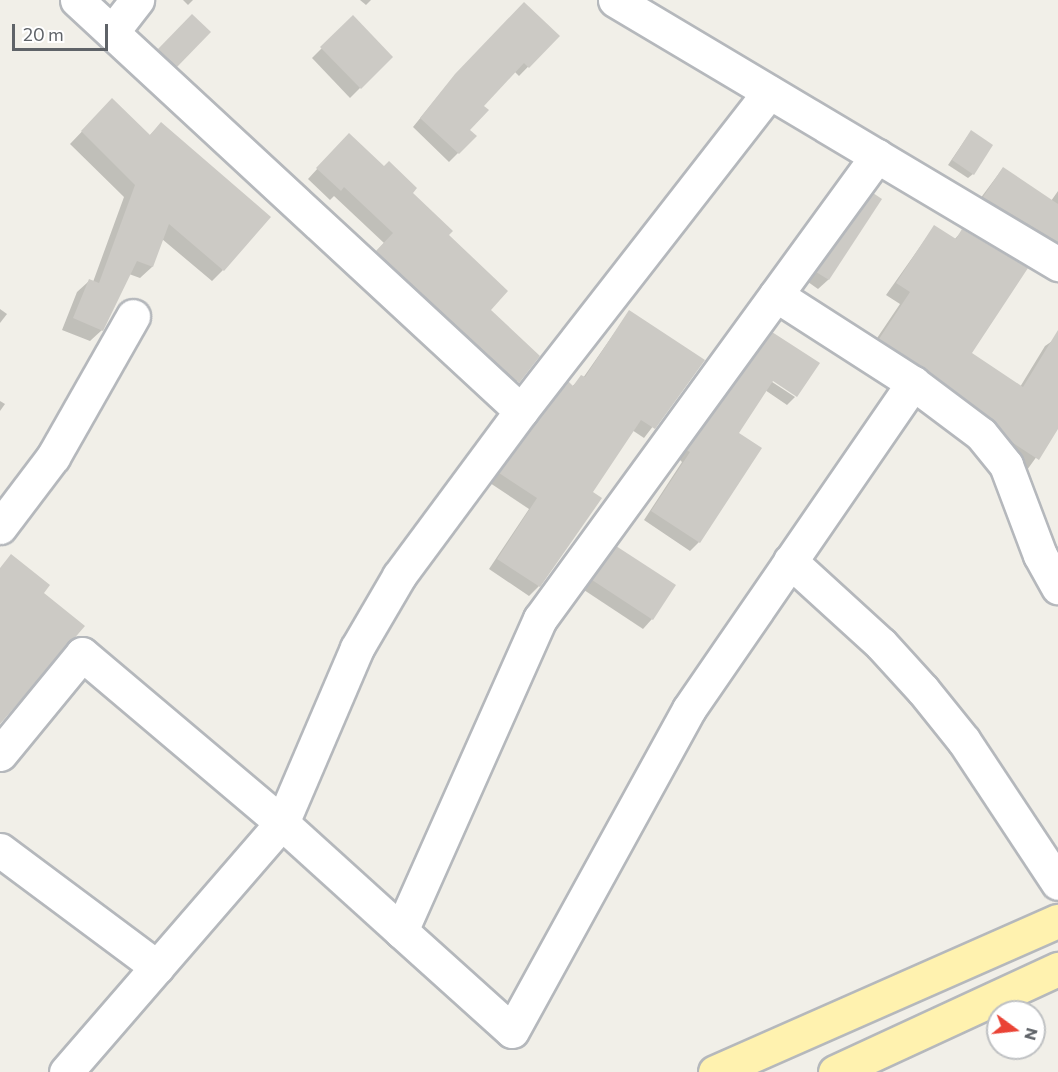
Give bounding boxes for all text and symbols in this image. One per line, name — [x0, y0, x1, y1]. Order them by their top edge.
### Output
scale bar — [15, 12, 111, 50]
text: 20 m — [23, 23, 64, 45]
north arrow — [986, 1000, 1046, 1060]
text: N — [1021, 1026, 1043, 1043]

